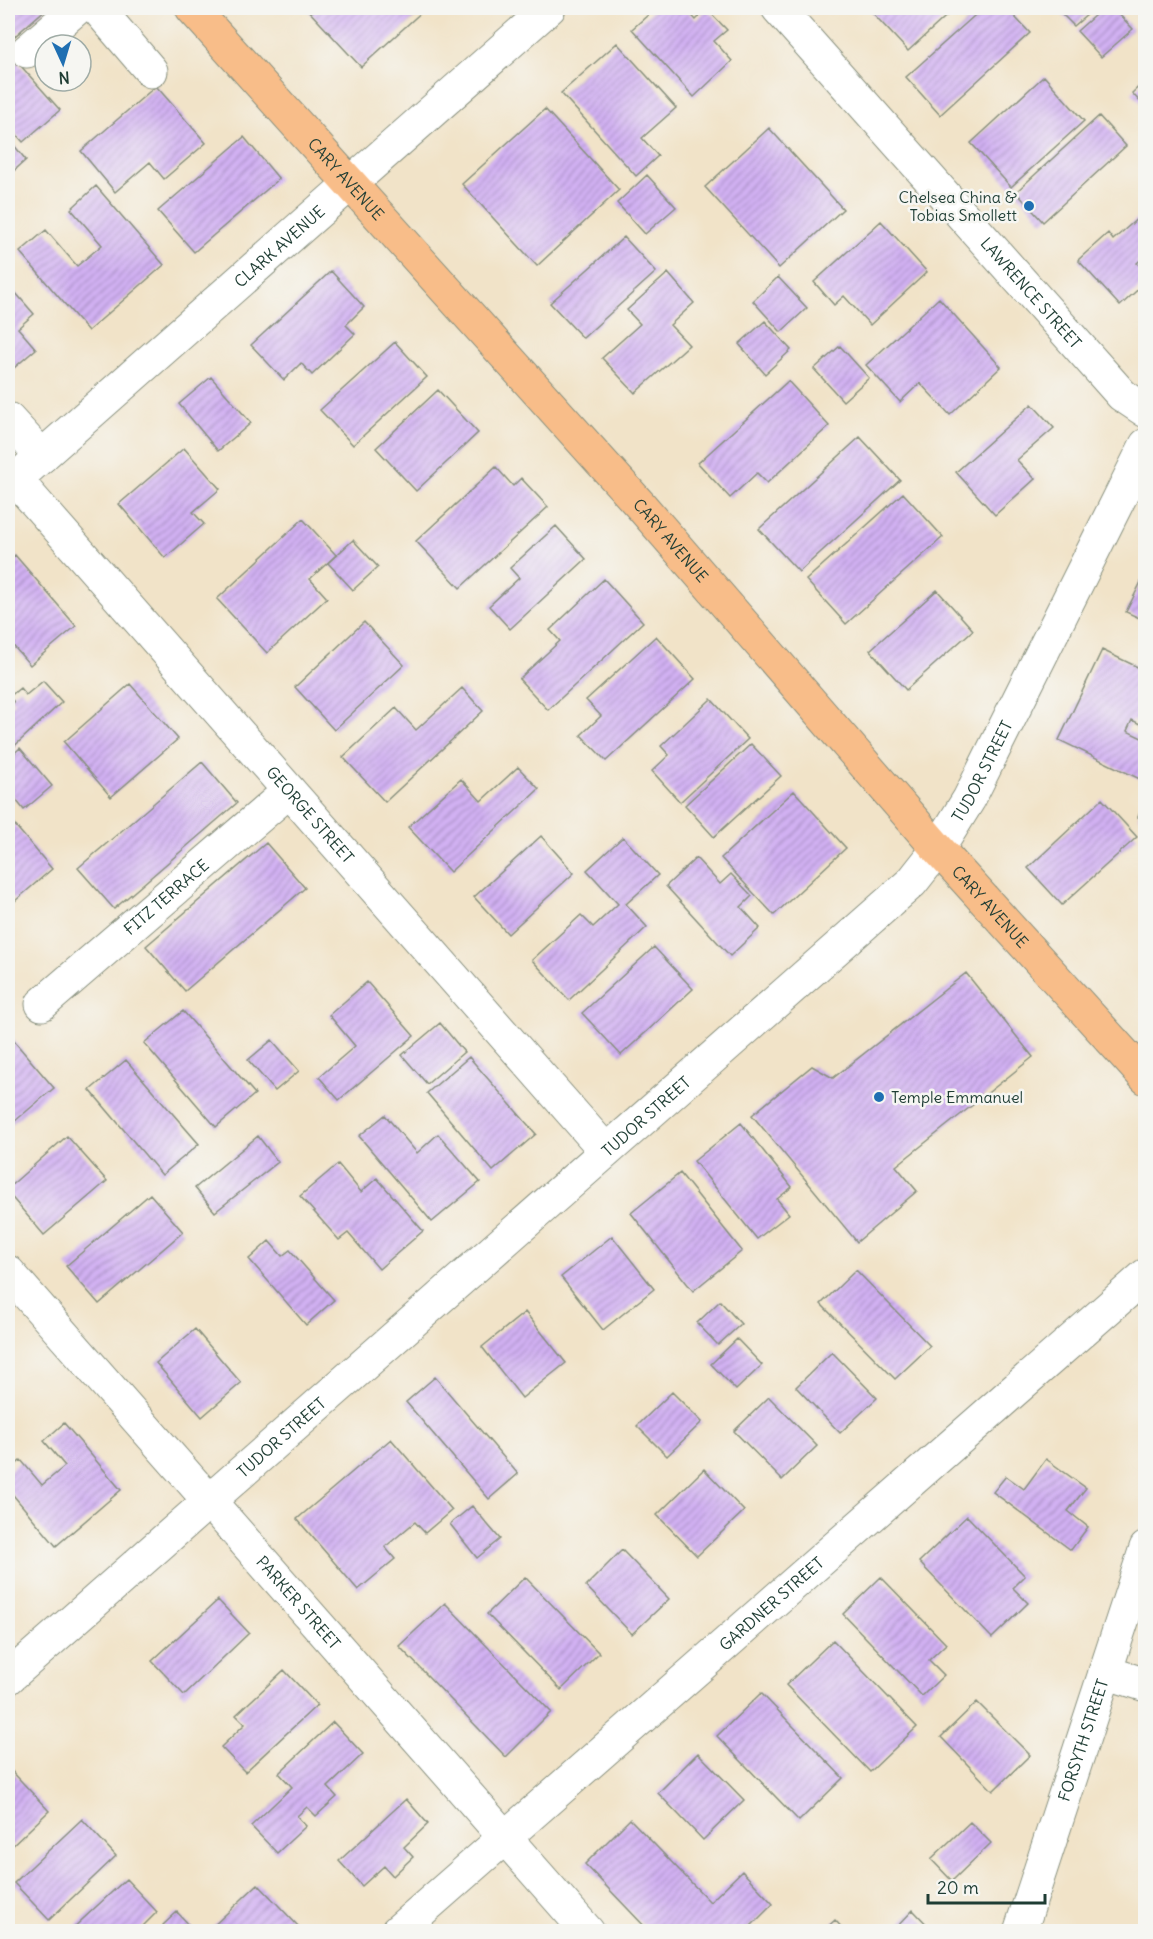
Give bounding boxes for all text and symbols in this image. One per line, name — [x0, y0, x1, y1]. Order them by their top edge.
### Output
north arrow — [33, 33, 93, 93]
text: N — [58, 68, 70, 88]
street label: CARY AVENUE — [304, 133, 388, 224]
place label: Chelsea China & Tobias Smollett — [898, 187, 1018, 225]
marker: Chelsea China & Tobias Smollett — [1022, 199, 1036, 213]
street label: CLARK AVENUE — [230, 201, 329, 292]
street label: LAWRENCE STREET — [976, 233, 1086, 352]
street label: CARY AVENUE — [629, 494, 712, 586]
street label: TUDOR STREET — [947, 717, 1017, 826]
street label: GEORGE STREET — [262, 762, 358, 867]
street label: FITZ TERRACE — [120, 855, 213, 939]
street label: CARY AVENUE — [948, 861, 1033, 952]
street label: TUDOR STREET — [597, 1072, 694, 1161]
place label: Temple Emmanuel — [891, 1087, 1023, 1107]
marker: Temple Emmanuel — [872, 1090, 886, 1104]
street label: TUDOR STREET — [233, 1393, 330, 1482]
street label: PARKER STREET — [252, 1552, 345, 1653]
street label: GARDNER STREET — [715, 1552, 828, 1655]
street label: FORSYTH STREET — [1054, 1676, 1112, 1804]
scale bar — [928, 1867, 1045, 1905]
text: 20 m — [937, 1876, 979, 1899]

